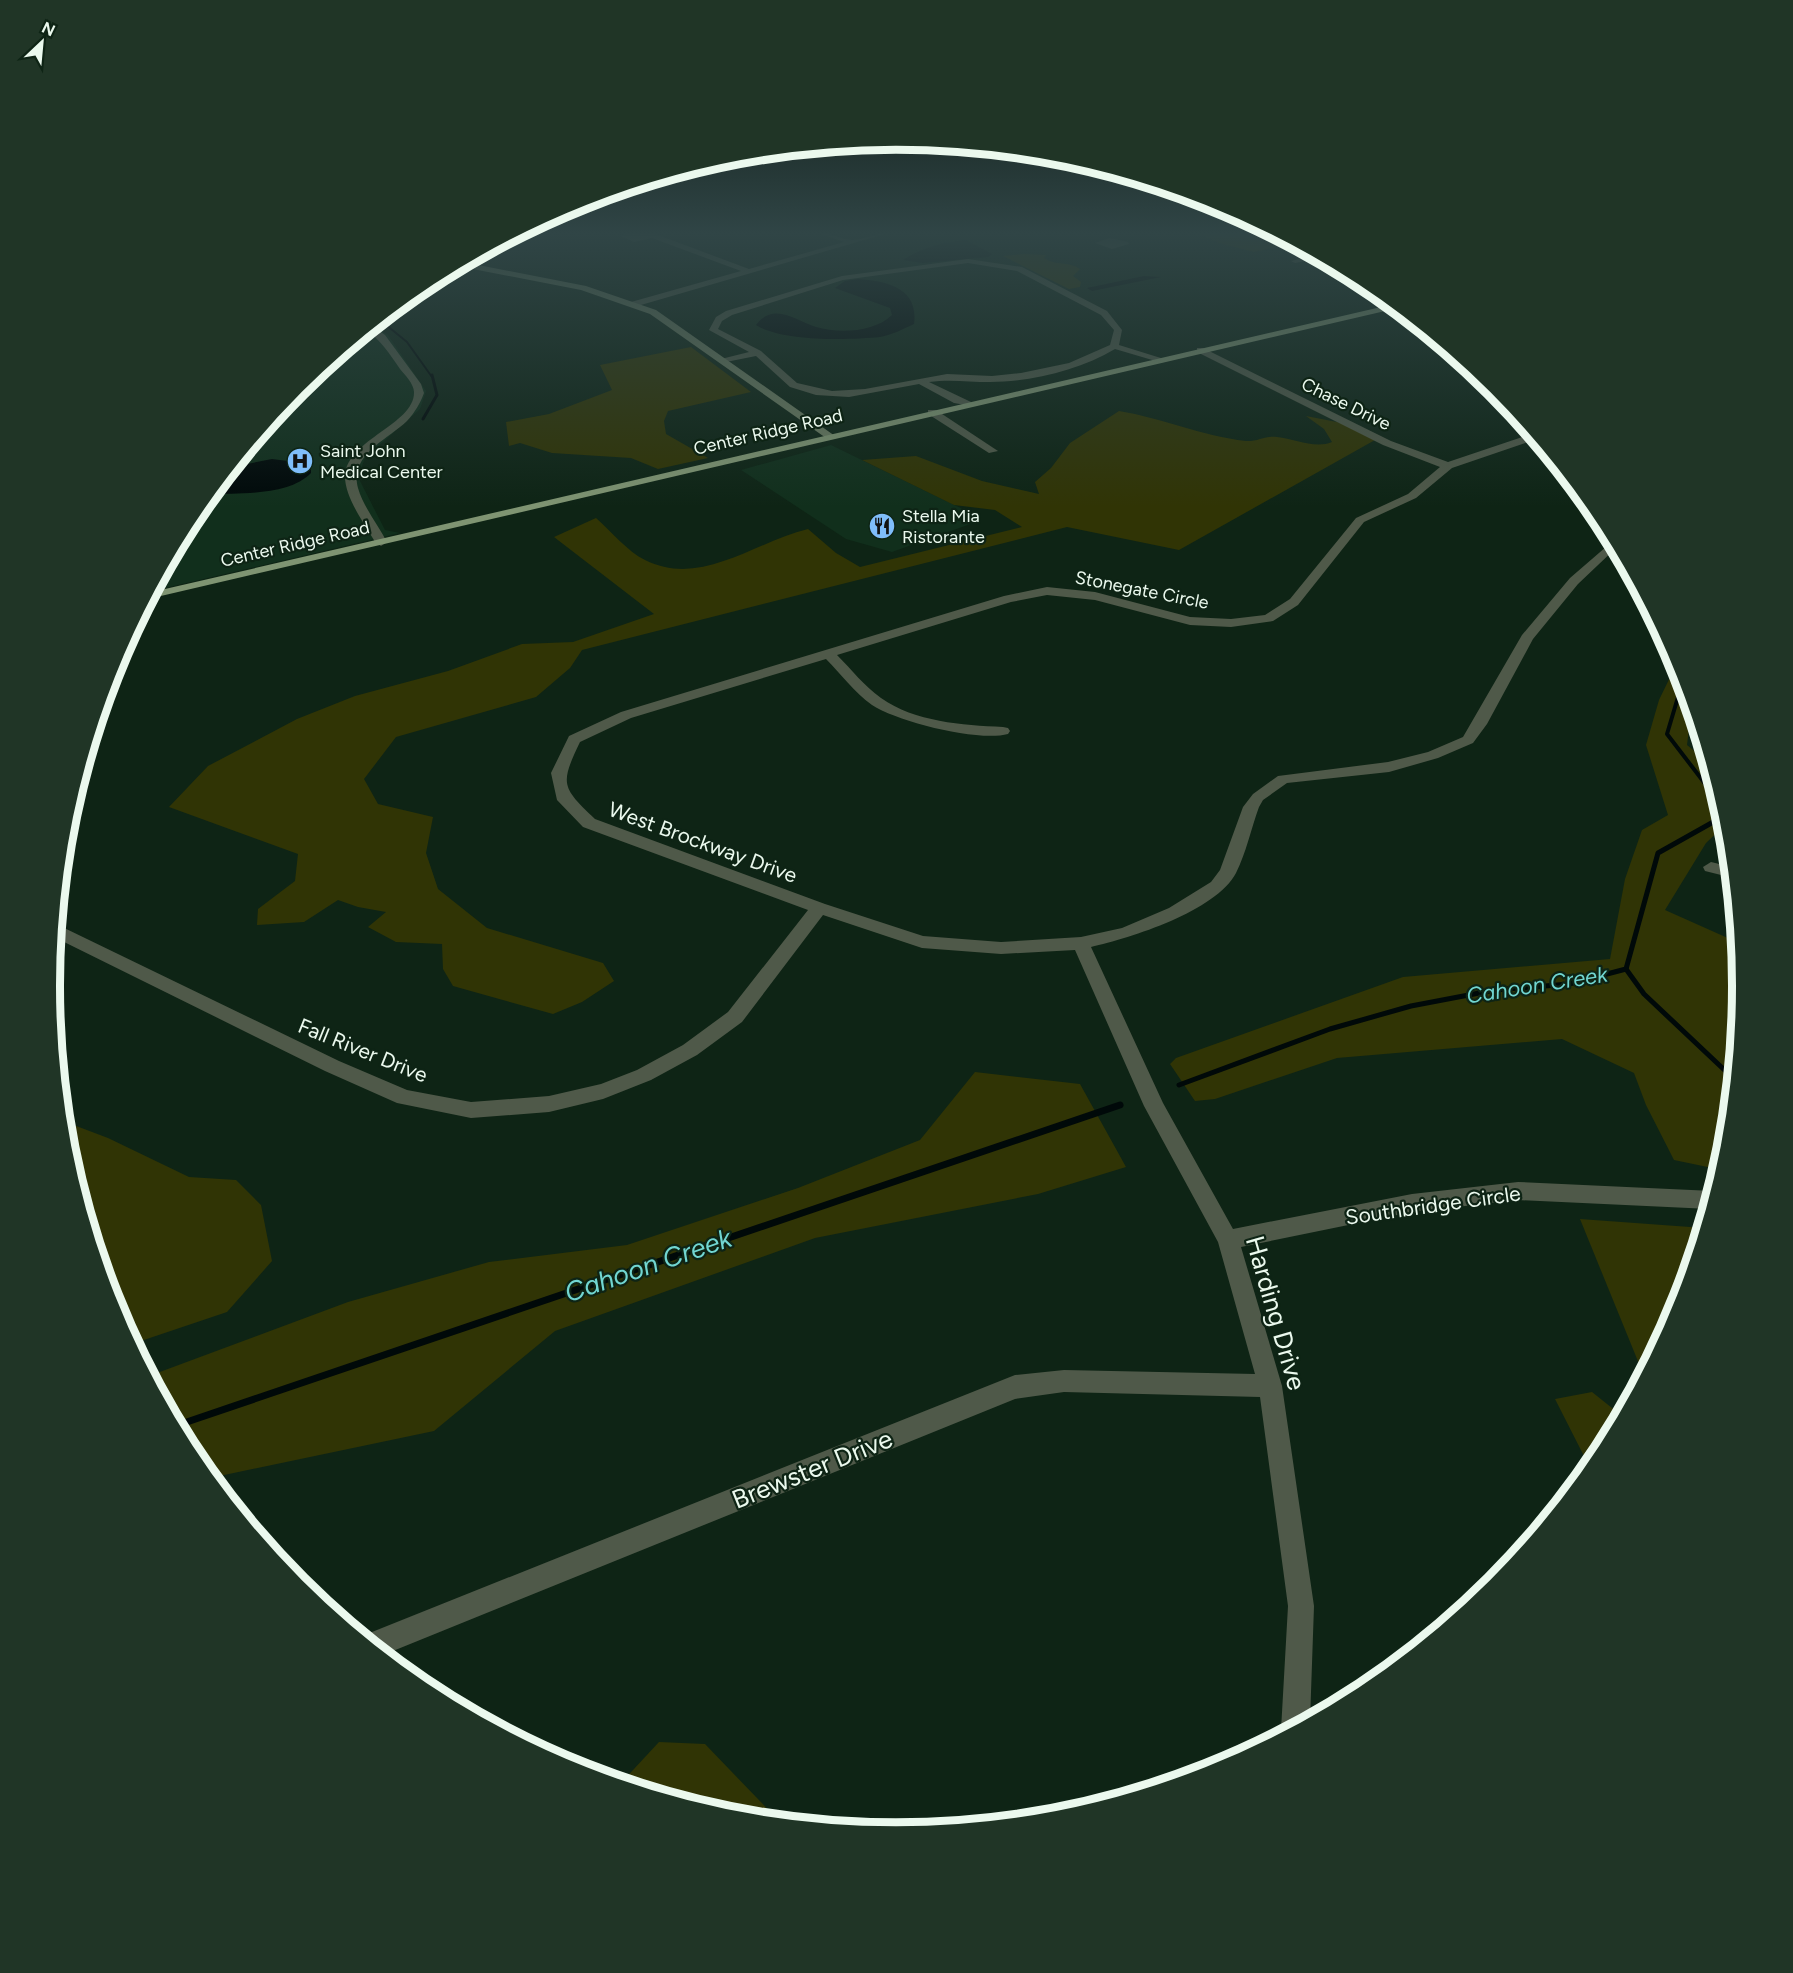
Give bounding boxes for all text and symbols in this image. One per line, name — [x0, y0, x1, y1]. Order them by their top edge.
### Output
north arrow — [12, 12, 72, 72]
text: N — [39, 18, 58, 40]
street label: Chase Drive — [1298, 373, 1394, 435]
street label: Center Ridge Road — [691, 404, 845, 460]
place label: Saint John Medical Center — [320, 440, 443, 483]
hospital icon: Saint John Medical Center — [285, 446, 315, 476]
place label: Stella Mia Ristorante — [902, 505, 985, 548]
restaurant icon: Stella Mia Ristorante — [867, 511, 897, 541]
street label: Center Ridge Road — [218, 516, 372, 572]
street label: Stonegate Circle — [1073, 566, 1211, 614]
street label: West Brockway Drive — [605, 796, 801, 888]
water label: Cahoon Creek — [1465, 960, 1611, 1009]
street label: Fall River Drive — [295, 1013, 431, 1087]
street label: Southbridge Circle — [1344, 1180, 1522, 1230]
water label: Cahoon Creek — [560, 1221, 737, 1309]
street label: Harding Drive — [1239, 1232, 1313, 1394]
street label: Brewster Drive — [727, 1422, 897, 1516]

